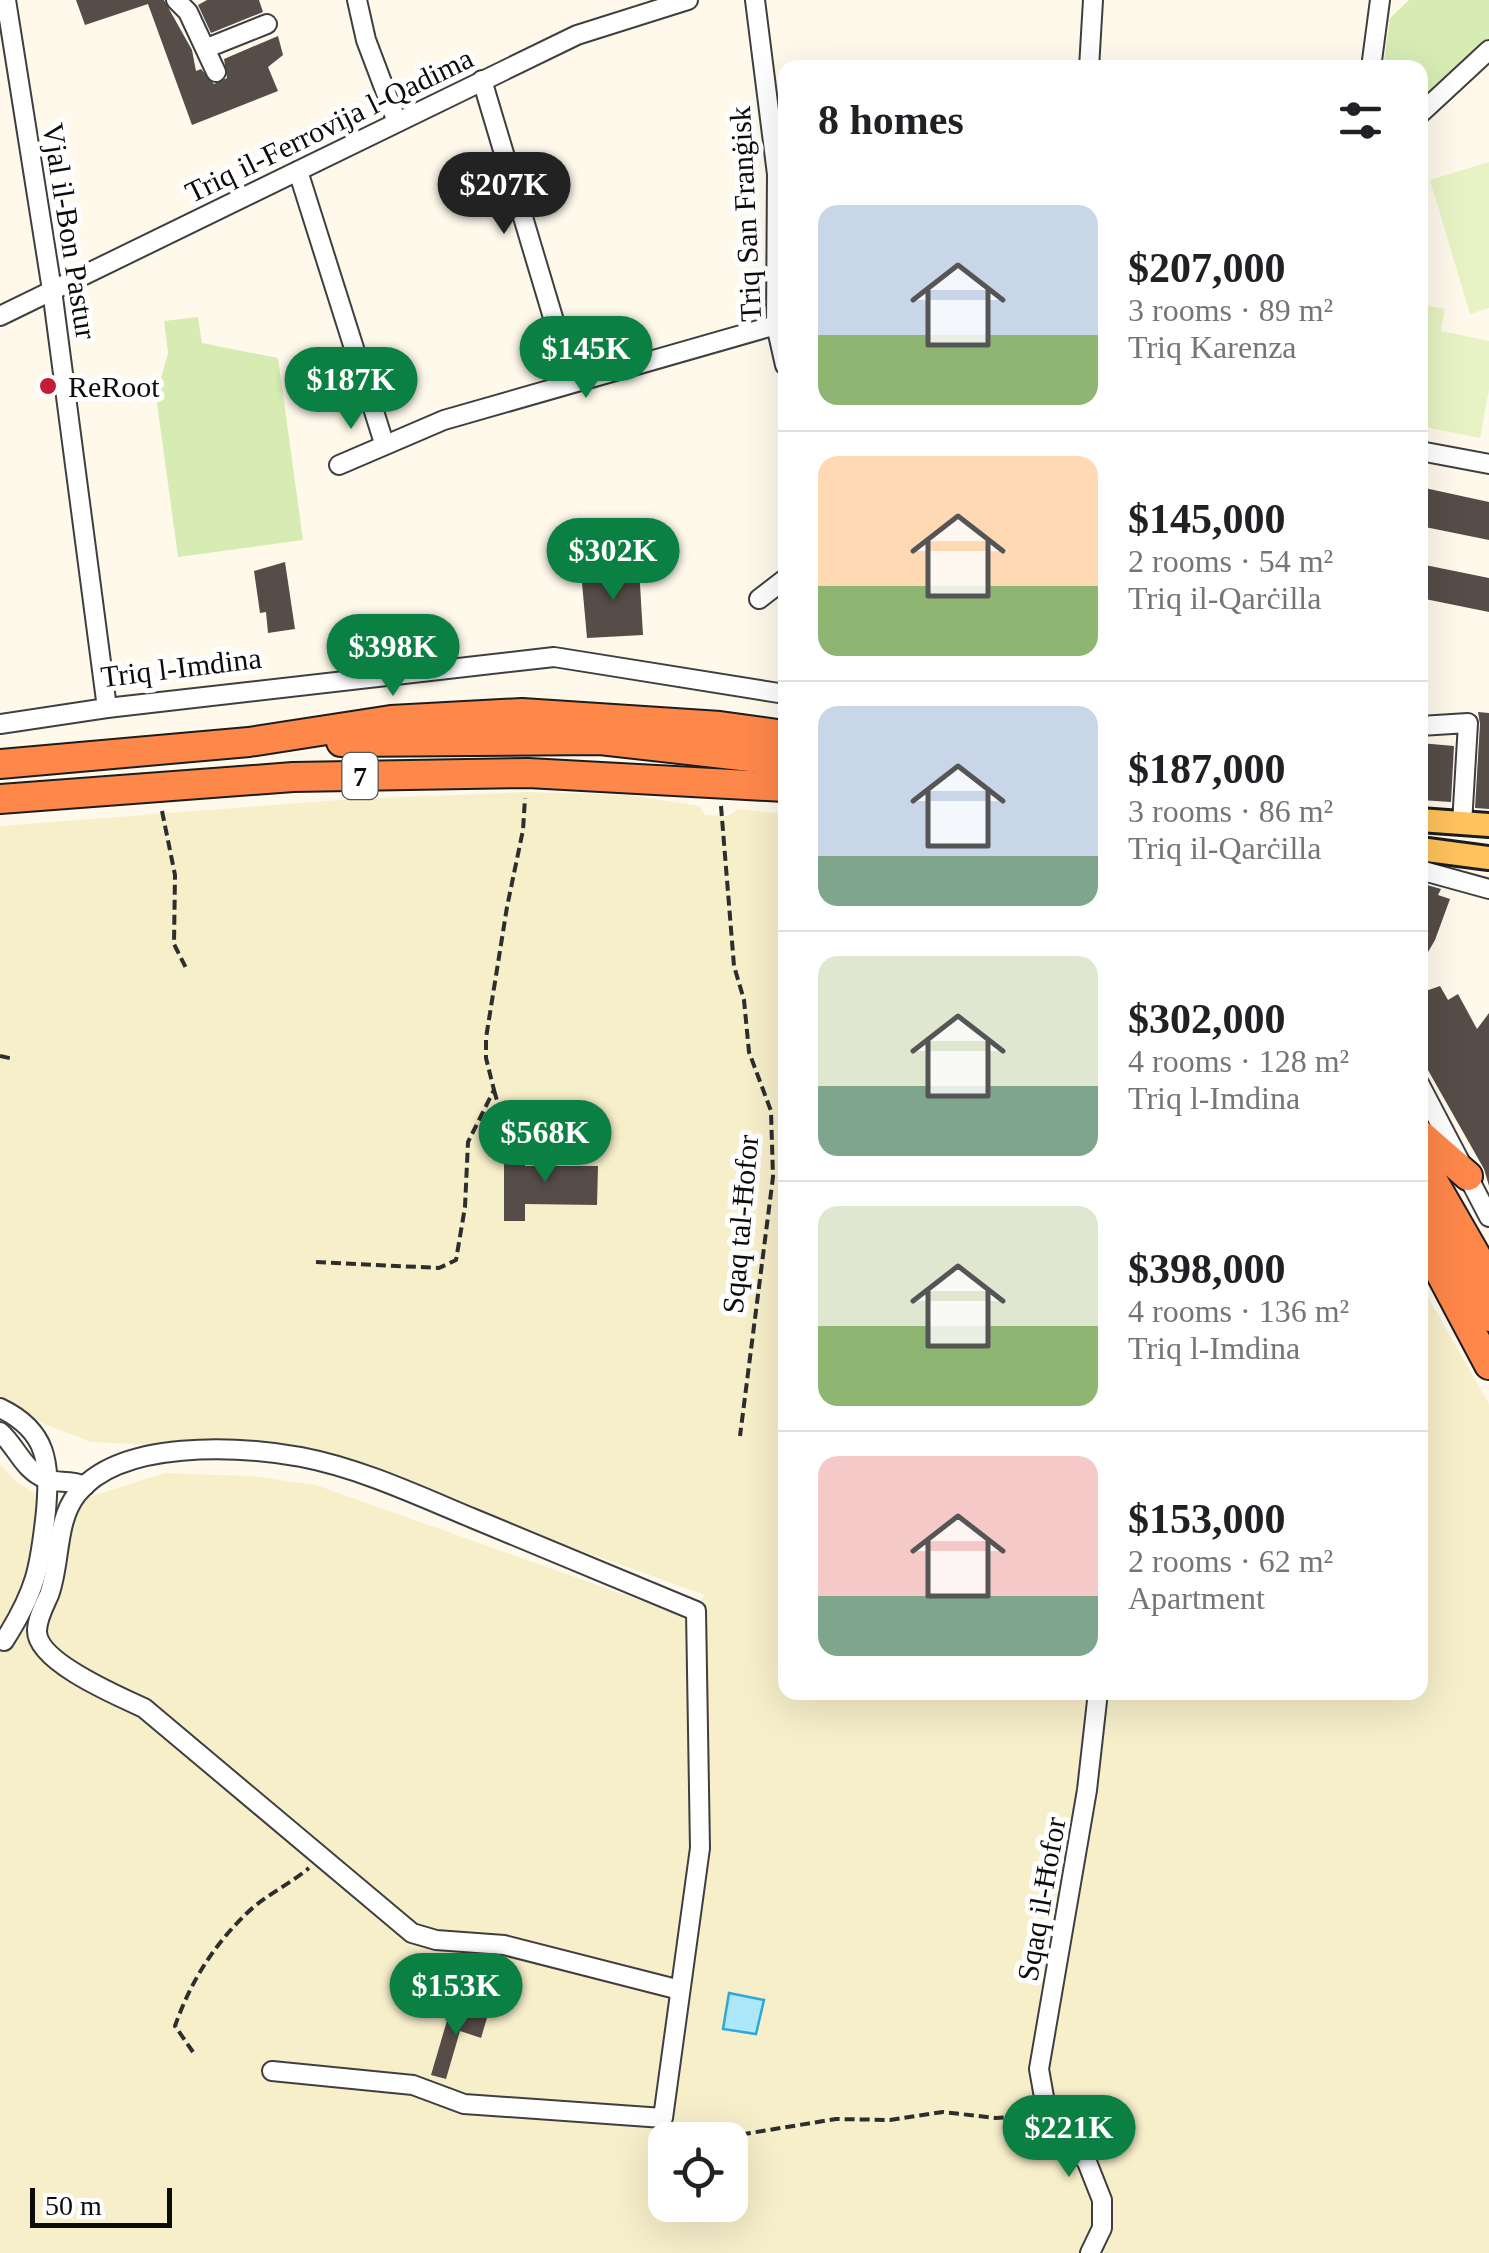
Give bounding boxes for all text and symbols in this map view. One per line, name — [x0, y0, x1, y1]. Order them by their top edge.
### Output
street label: Triq il-Ferrovija l-Qadima — [180, 41, 478, 209]
icon: filters — [1333, 93, 1388, 148]
text: 8 homes — [818, 97, 964, 143]
street label: Triq San Franġisk — [723, 105, 767, 323]
street label: Vjal il-Bon Pastur — [37, 121, 103, 341]
pin: $207K — [434, 152, 574, 237]
text: $207K — [460, 166, 548, 202]
icon: home — [898, 245, 1018, 365]
text: $207,000 — [1128, 245, 1286, 291]
text: 3 rooms · 89 m² — [1128, 292, 1333, 328]
pin: $145K — [516, 316, 656, 401]
text: Triq Karenza — [1128, 329, 1297, 365]
text: $145K — [542, 330, 630, 366]
pin: $187K — [281, 347, 421, 432]
text: $187K — [307, 361, 395, 397]
place label: ReRoot — [68, 370, 160, 403]
marker: ReRoot — [37, 375, 59, 397]
icon: home — [898, 496, 1018, 616]
text: $145,000 — [1128, 496, 1286, 542]
pin: $302K — [543, 518, 683, 603]
text: $302K — [569, 532, 657, 568]
text: 2 rooms · 54 m² — [1128, 543, 1333, 579]
text: Triq il-Qarċilla — [1128, 580, 1321, 616]
pin: $398K — [323, 614, 463, 699]
text: $398K — [349, 628, 437, 664]
street label: Triq l-Imdina — [99, 641, 263, 693]
icon: home — [898, 746, 1018, 866]
text: $187,000 — [1128, 746, 1286, 792]
road number: 7 — [342, 753, 378, 799]
text: 3 rooms · 86 m² — [1128, 793, 1333, 829]
text: Triq il-Qarċilla — [1128, 830, 1321, 866]
icon: home — [898, 996, 1018, 1116]
text: $302,000 — [1128, 996, 1286, 1042]
text: 4 rooms · 128 m² — [1128, 1043, 1349, 1079]
text: Triq l-Imdina — [1128, 1080, 1300, 1116]
pin: $568K — [475, 1100, 615, 1185]
text: $568K — [501, 1114, 589, 1150]
street label: Sqaq tal-Ħofor — [716, 1133, 764, 1315]
icon: home — [898, 1246, 1018, 1366]
text: $398,000 — [1128, 1246, 1286, 1292]
text: 4 rooms · 136 m² — [1128, 1293, 1349, 1329]
text: Triq l-Imdina — [1128, 1330, 1300, 1366]
icon: home — [898, 1496, 1018, 1616]
text: $153,000 — [1128, 1496, 1286, 1542]
text: 2 rooms · 62 m² — [1128, 1543, 1333, 1579]
text: Apartment — [1128, 1580, 1265, 1616]
street label: Sqaq il-Ħofor — [1010, 1814, 1072, 1984]
pin: $153K — [386, 1953, 526, 2038]
text: $153K — [412, 1967, 500, 2003]
pin: $221K — [999, 2095, 1139, 2180]
text: $221K — [1025, 2109, 1113, 2145]
map controls — [648, 2122, 748, 2222]
button: locate — [648, 2122, 748, 2222]
scale bar — [30, 2183, 172, 2228]
text: 50 m — [45, 2190, 102, 2221]

